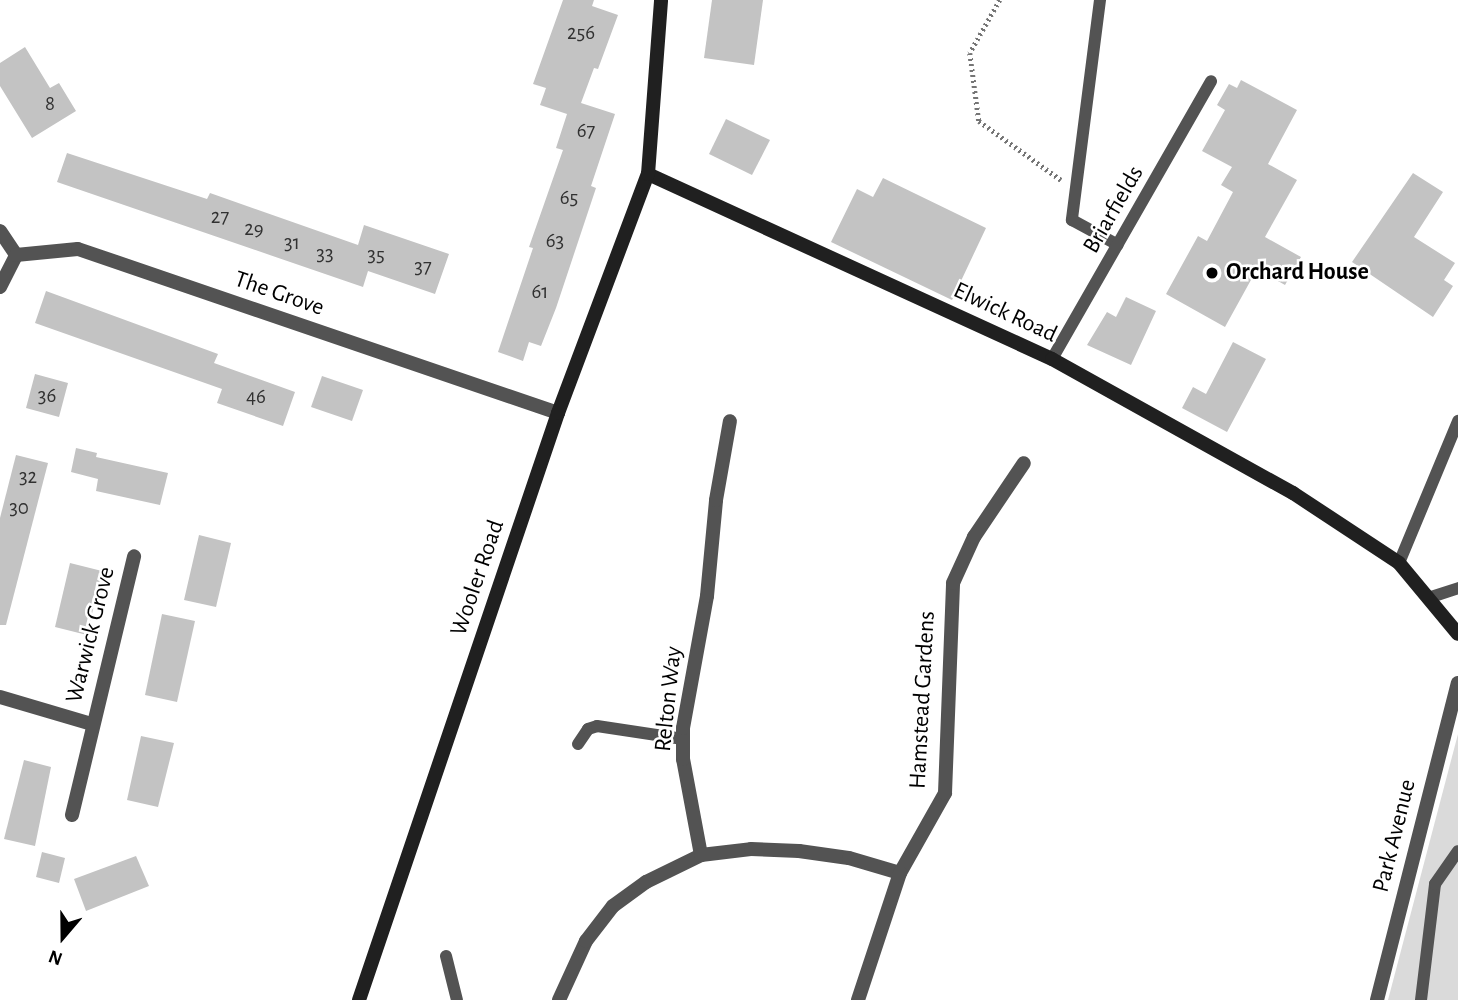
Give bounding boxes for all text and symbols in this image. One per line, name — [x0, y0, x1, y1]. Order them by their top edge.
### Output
house number: 256 — [567, 20, 595, 46]
house number: 8 — [45, 91, 55, 117]
house number: 67 — [577, 118, 595, 144]
street label: Briarfields — [1077, 161, 1151, 259]
house number: 65 — [560, 185, 578, 211]
house number: 27 — [211, 204, 229, 230]
house number: 29 — [244, 216, 264, 242]
house number: 63 — [546, 228, 564, 254]
house number: 31 — [284, 230, 300, 256]
house number: 33 — [316, 241, 334, 267]
house number: 35 — [367, 242, 385, 268]
house number: 37 — [414, 254, 432, 280]
place label: Orchard House — [1226, 259, 1369, 287]
street label: The Grove — [230, 265, 328, 323]
marker: Orchard House — [1204, 265, 1220, 281]
street label: Elwick Road — [948, 276, 1062, 350]
house number: 61 — [531, 279, 549, 305]
house number: 36 — [38, 383, 56, 409]
house number: 46 — [246, 384, 266, 410]
house number: 32 — [19, 464, 37, 490]
house number: 30 — [9, 495, 29, 521]
street label: Wooler Road — [445, 516, 511, 640]
street label: Warwick Grove — [60, 564, 122, 706]
street label: Hamstead Gardens — [904, 610, 942, 790]
street label: Relton Way — [649, 645, 689, 753]
street label: Park Avenue — [1367, 777, 1423, 895]
north arrow — [28, 902, 98, 972]
text: N — [46, 946, 65, 968]

